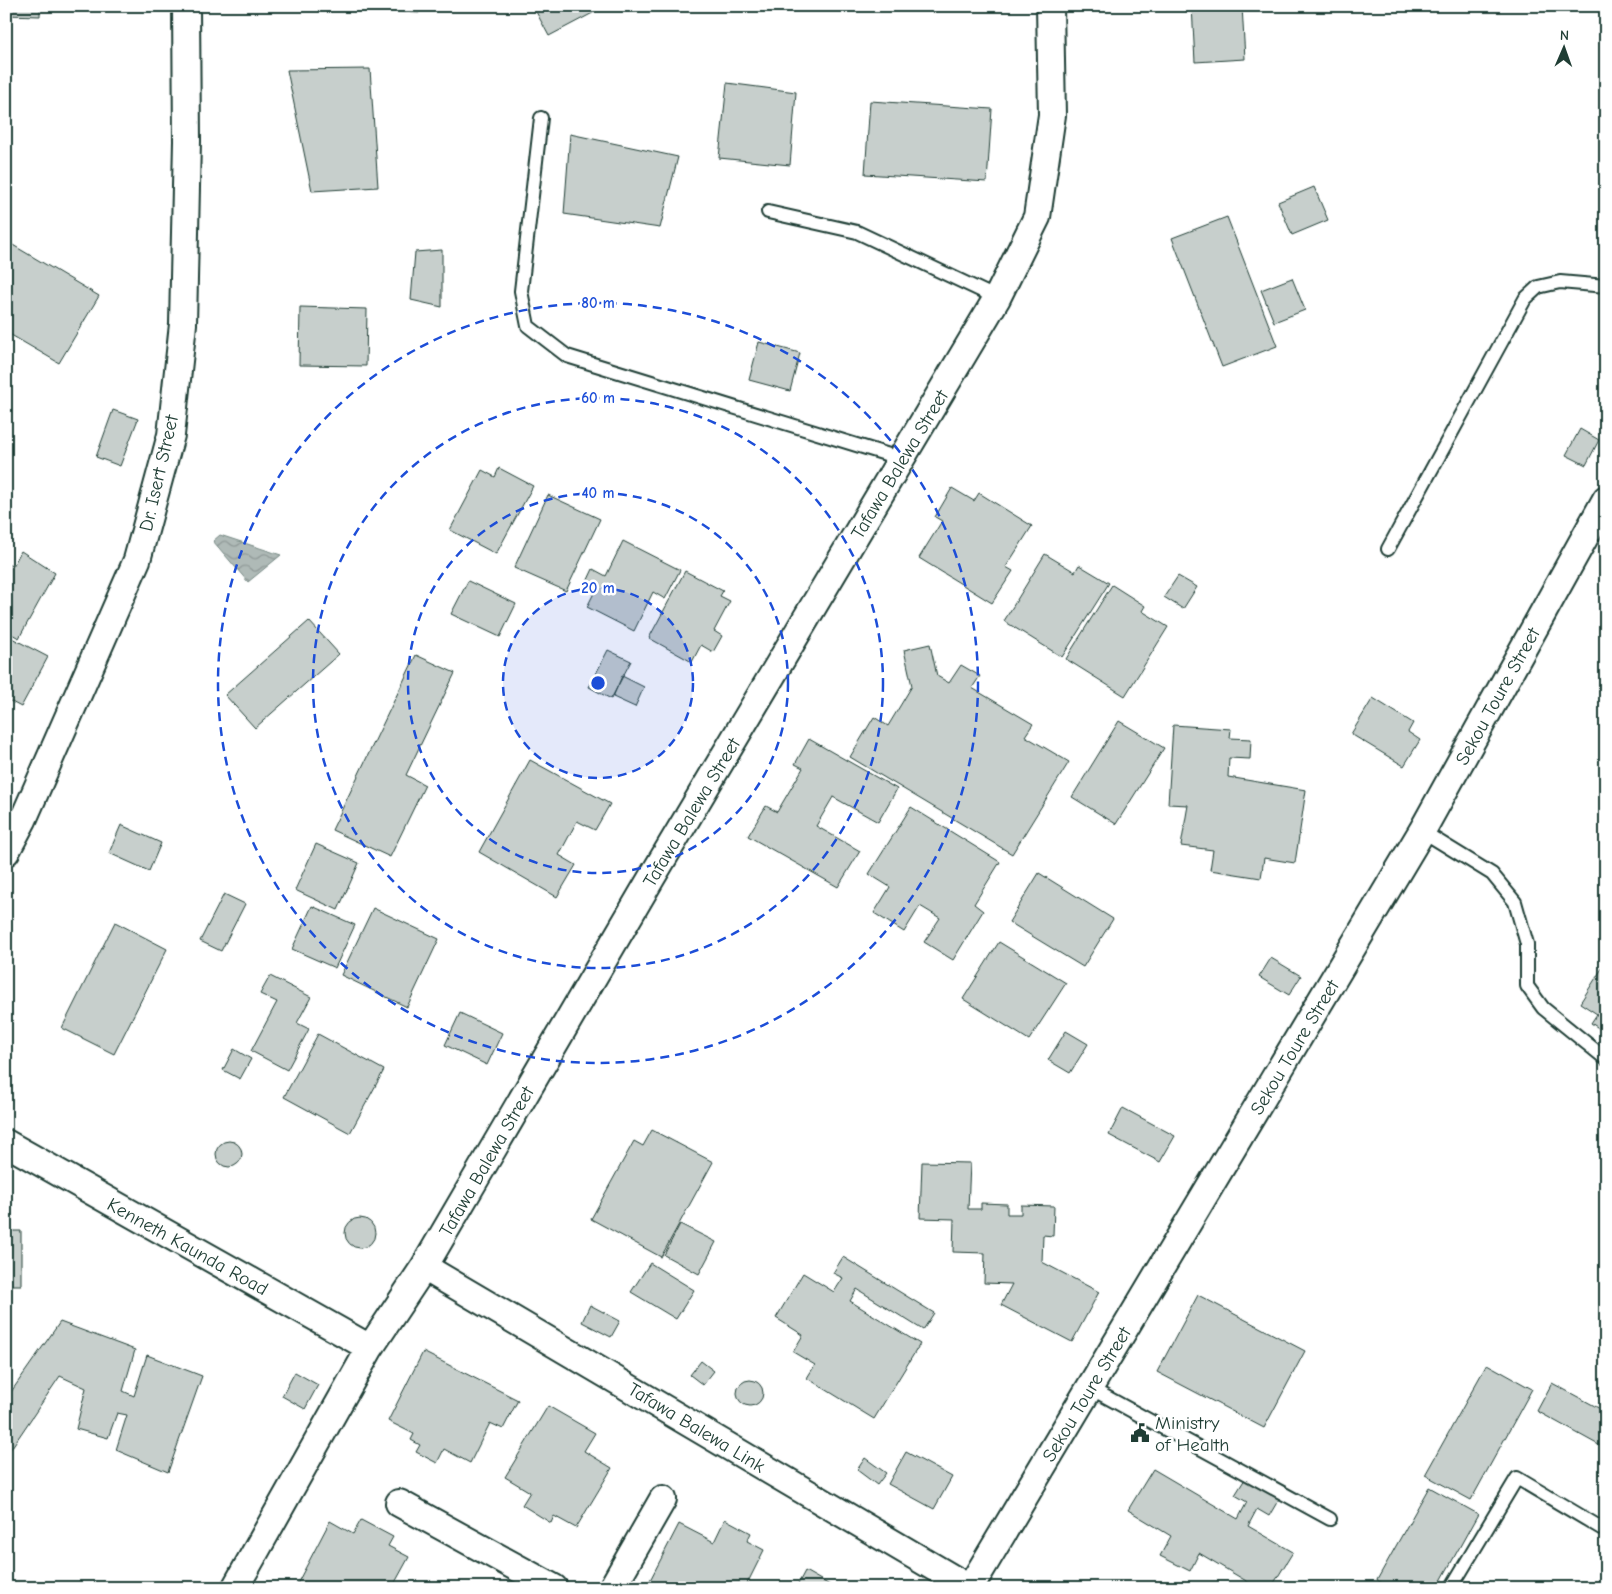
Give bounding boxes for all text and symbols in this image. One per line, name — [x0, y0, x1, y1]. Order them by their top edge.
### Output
north arrow — [1540, 22, 1590, 72]
text: N — [1560, 27, 1569, 44]
text: 80 m — [581, 294, 615, 312]
street label: Tafawa Balewa Street — [847, 386, 953, 543]
text: 60 m — [581, 389, 615, 407]
street label: Dr. Isert Street — [135, 412, 183, 533]
text: 40 m — [582, 484, 615, 502]
text: 20 m — [581, 579, 615, 597]
street label: Sekou Toure Street — [1451, 624, 1545, 769]
centre of rings — [589, 674, 607, 692]
street label: Tafawa Balewa Street — [639, 734, 745, 891]
street label: Sekou Toure Street — [1246, 976, 1344, 1119]
street label: Tafawa Balewa Street — [435, 1082, 539, 1241]
street label: Kenneth Kaunda Road — [103, 1193, 272, 1300]
street label: Sekou Toure Street — [1038, 1323, 1136, 1466]
street label: Tafawa Balewa Link — [624, 1378, 770, 1478]
place label: Ministry of Health — [1155, 1412, 1229, 1456]
public building icon: Ministry of Health — [1129, 1422, 1151, 1444]

